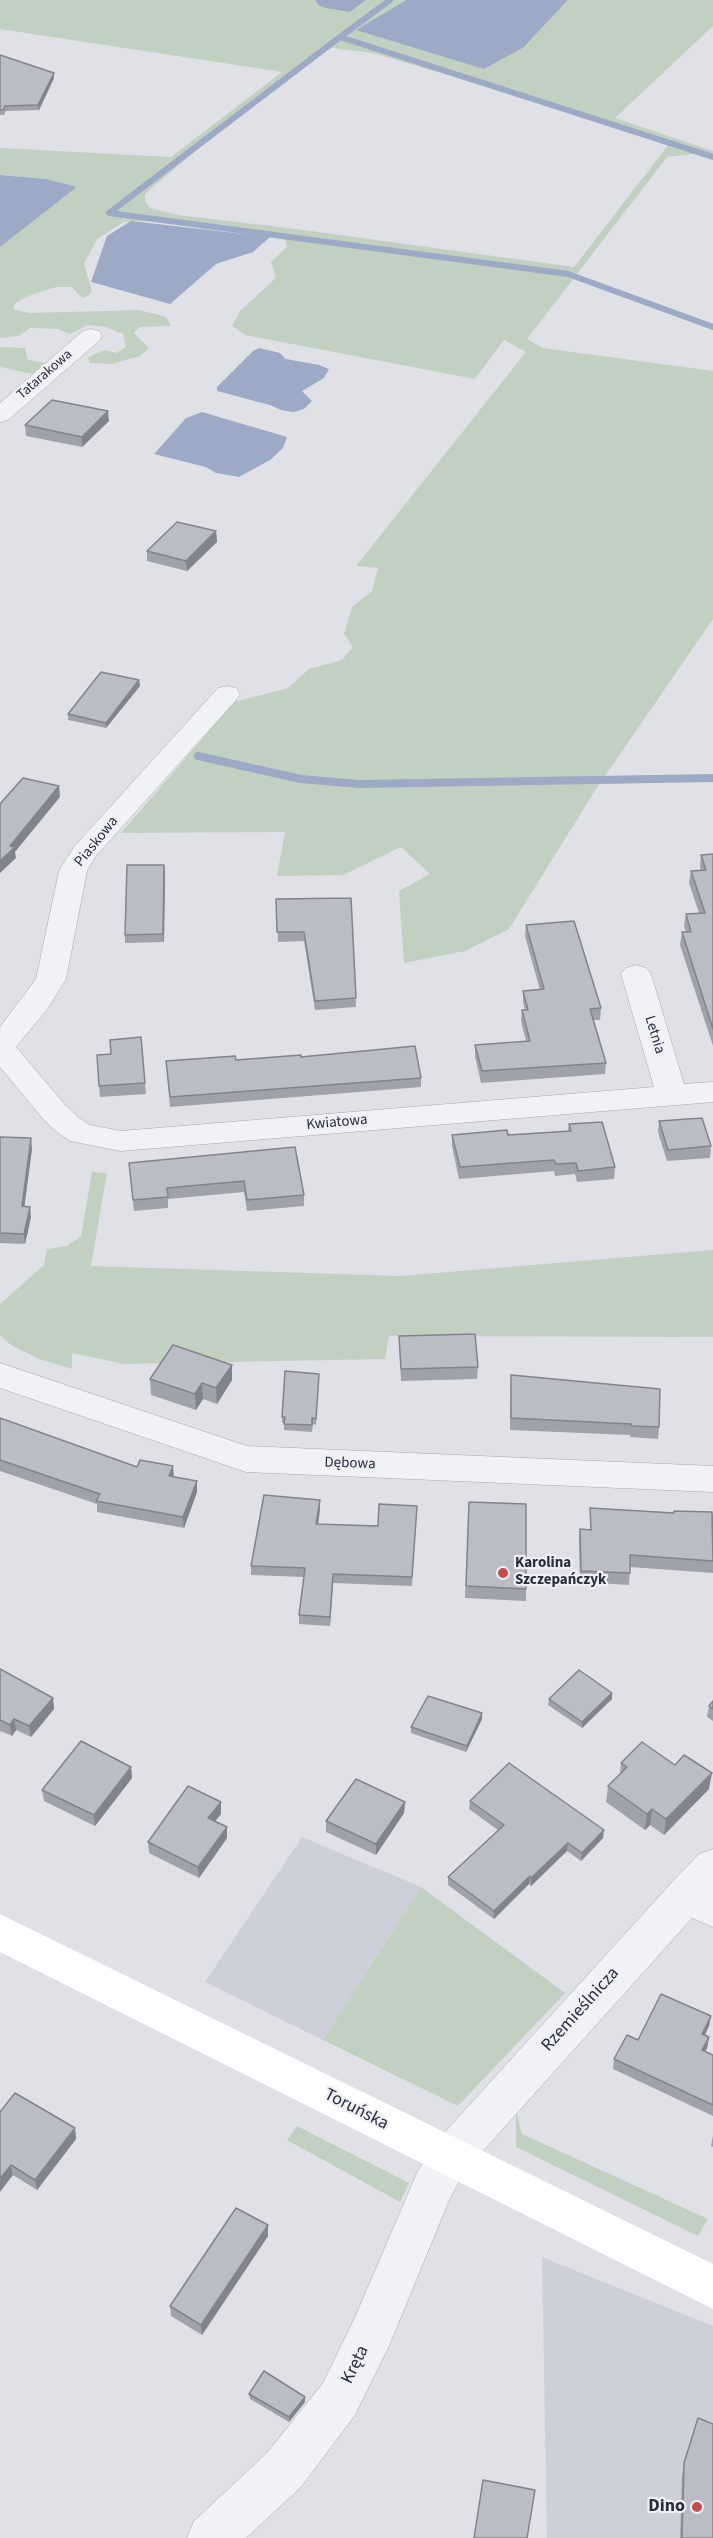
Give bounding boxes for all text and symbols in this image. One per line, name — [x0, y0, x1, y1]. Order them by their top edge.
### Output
street label: Tatarakowa — [14, 346, 76, 404]
street label: Piaskowa — [71, 813, 123, 871]
street label: Letnia — [640, 1014, 668, 1056]
street label: Kwiatowa — [306, 1111, 368, 1135]
street label: Dębowa — [324, 1454, 376, 1474]
place label: Karolina Szczepańczyk — [515, 1555, 606, 1590]
marker: Karolina Szczepańczyk — [496, 1566, 510, 1580]
street label: Rzemieślnicza — [538, 1963, 624, 2057]
street label: Toruńska — [320, 2085, 392, 2135]
street label: Kręta — [338, 2342, 374, 2388]
place label: Dino — [648, 2496, 685, 2518]
marker: Dino — [690, 2500, 704, 2514]

